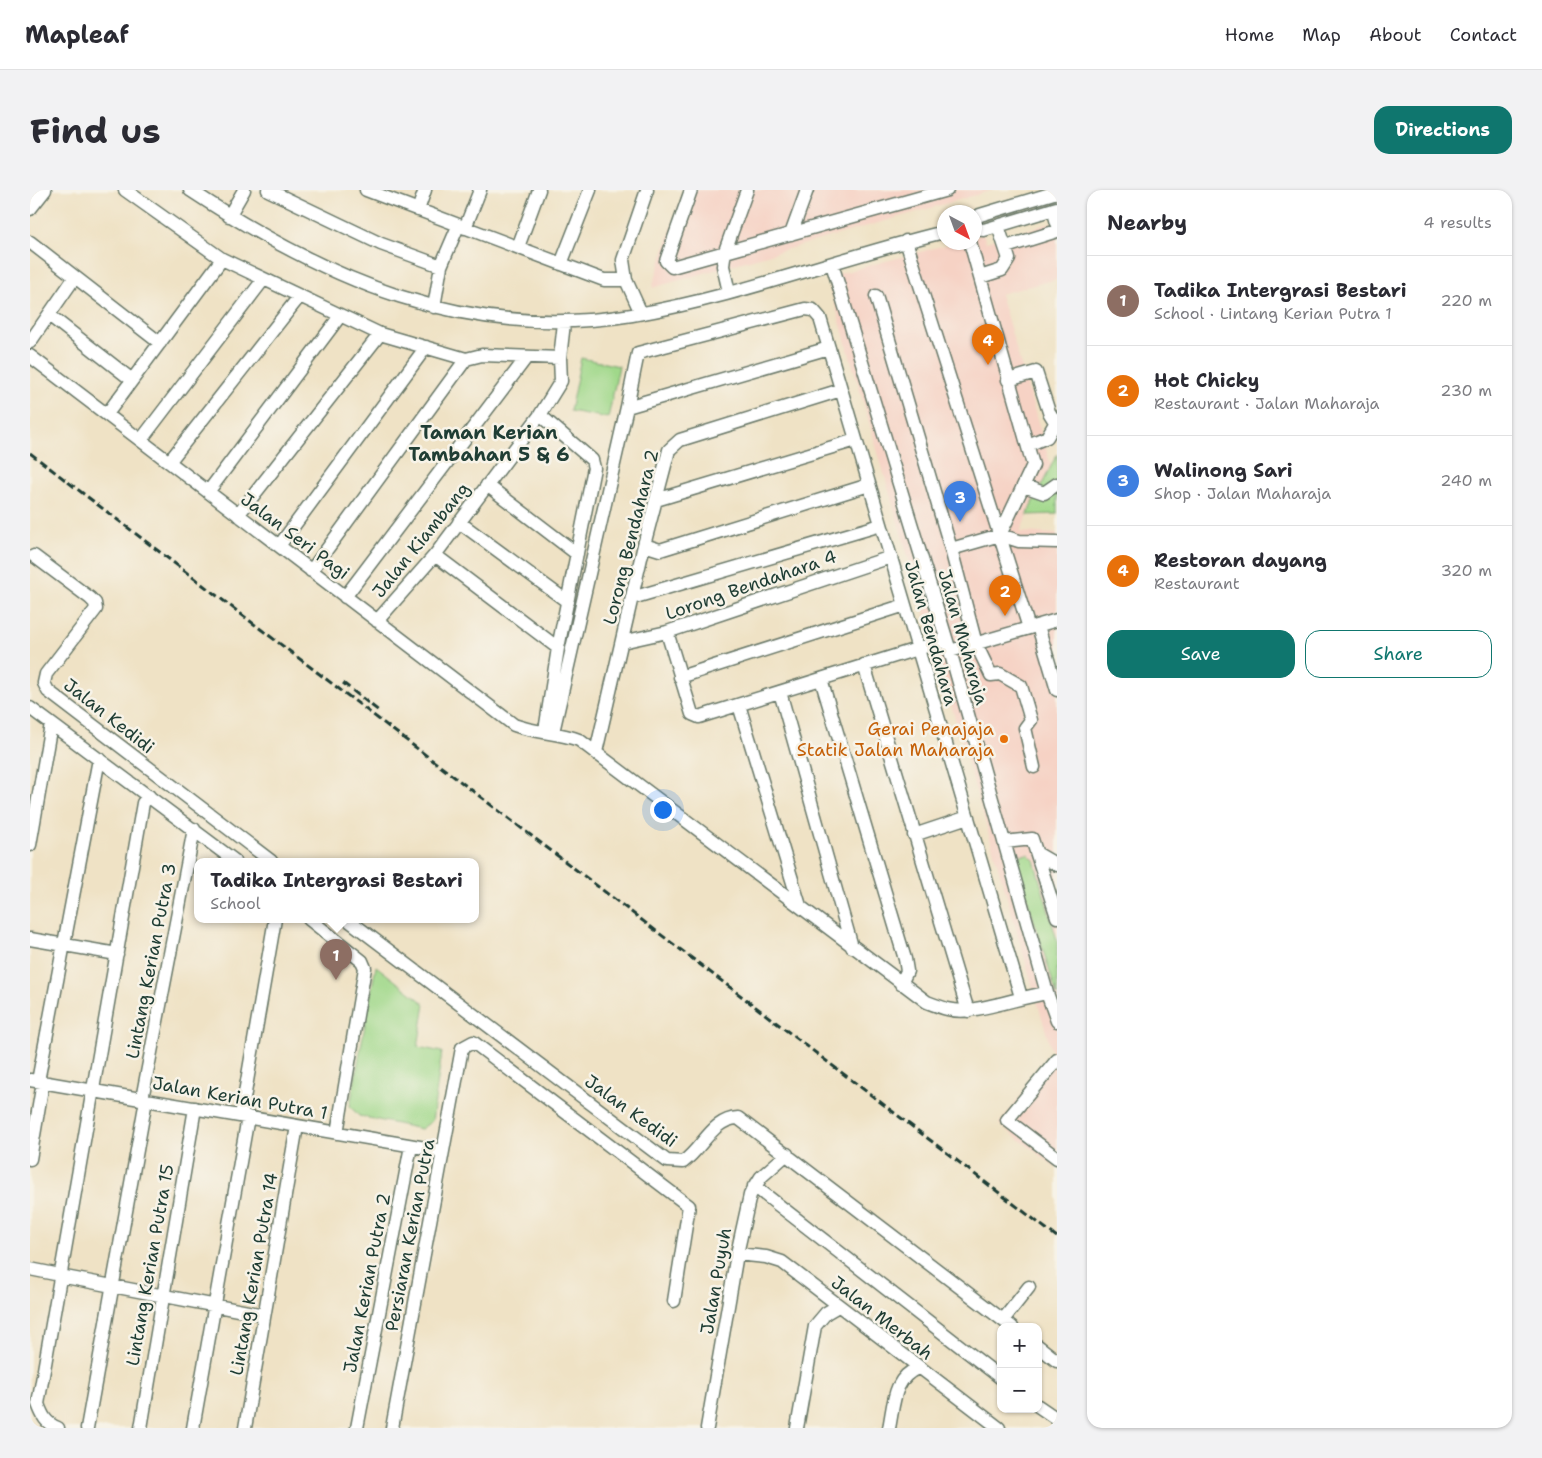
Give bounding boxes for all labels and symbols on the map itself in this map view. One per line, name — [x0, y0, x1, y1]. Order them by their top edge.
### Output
north arrow — [937, 205, 982, 250]
pin: 4 — [972, 324, 1004, 365]
district label: Taman Kerian Tambahan 5 & 6 — [408, 420, 570, 467]
street label: Lorong Bendahara 2 — [598, 447, 664, 627]
street label: Jalan Kiambang — [367, 477, 475, 603]
pin: 3 — [944, 481, 976, 522]
street label: Jalan Seri Pagi — [236, 487, 354, 585]
street label: Lorong Bendahara 4 — [662, 544, 840, 626]
street label: Jalan Bendahara — [899, 558, 963, 708]
street label: Jalan Maharaja — [932, 566, 994, 708]
pin: 2 — [989, 575, 1021, 616]
street label: Jalan Kedidi — [59, 673, 159, 759]
place label: Gerai Penajaja Statik Jalan Maharaja — [797, 717, 994, 762]
marker: Gerai Penajaja Statik Jalan Maharaja — [998, 733, 1010, 745]
your location — [650, 797, 676, 823]
street label: Lintang Kerian Putra 3 — [120, 861, 182, 1061]
pin: 1 — [320, 939, 352, 980]
street label: Jalan Kedidi — [580, 1069, 682, 1153]
street label: Jalan Kerian Putra 1 — [150, 1071, 330, 1125]
street label: Persiaran Kerian Putra — [380, 1137, 440, 1333]
street label: Lintang Kerian Putra 15 — [120, 1162, 180, 1368]
street label: Lintang Kerian Putra 14 — [224, 1171, 284, 1377]
street label: Jalan Kerian Putra 2 — [338, 1191, 396, 1375]
street label: Jalan Puyuh — [695, 1226, 737, 1336]
street label: Jalan Merbah — [826, 1271, 938, 1365]

